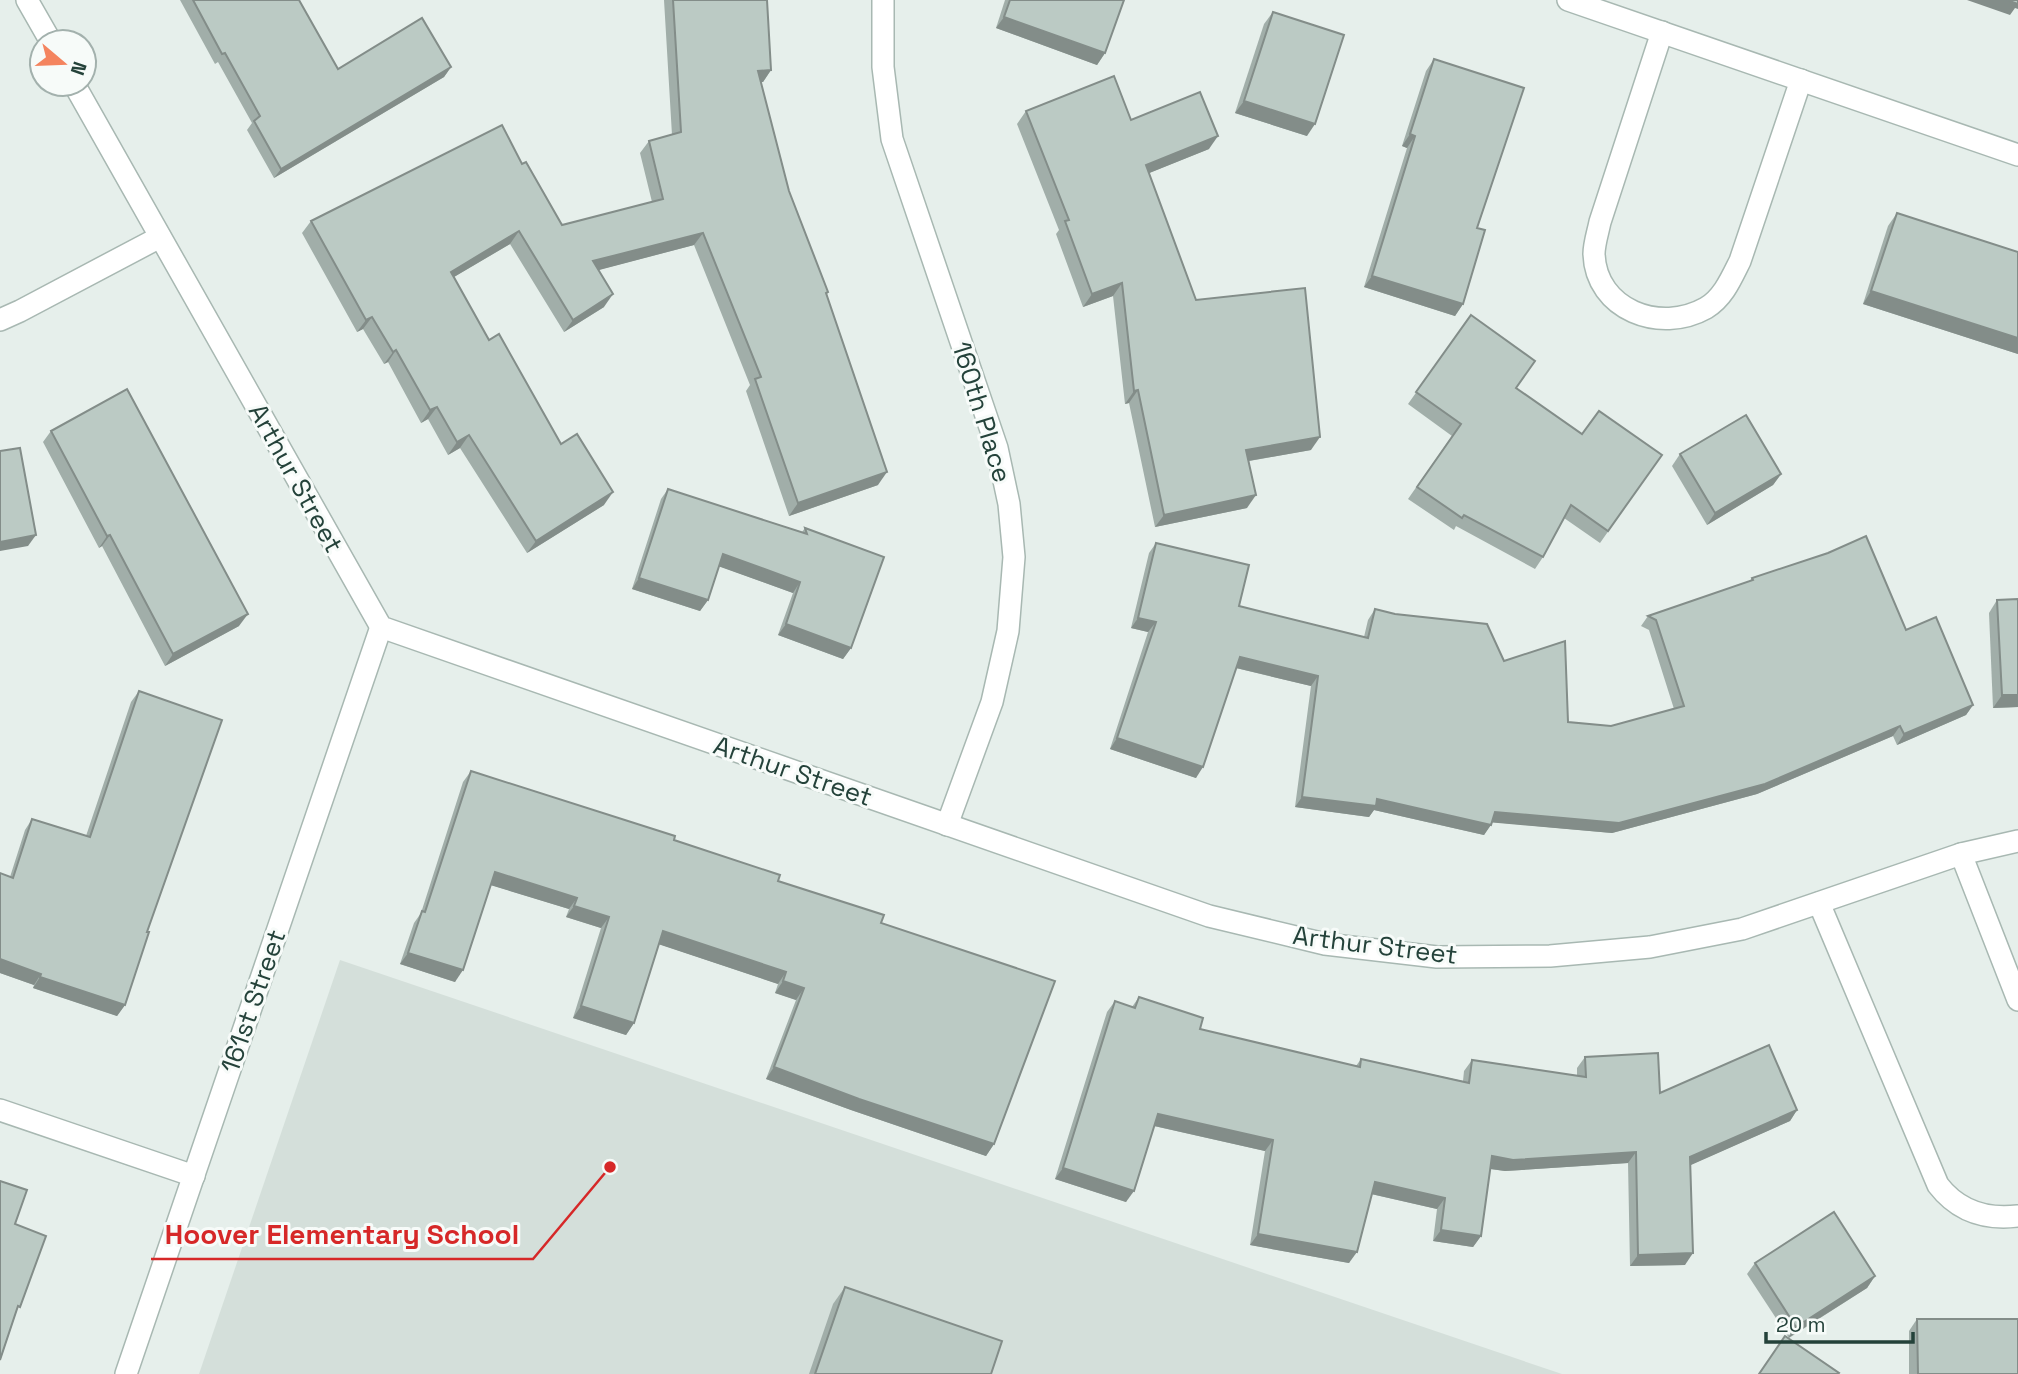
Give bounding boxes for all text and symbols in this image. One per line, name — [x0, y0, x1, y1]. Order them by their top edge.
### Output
north arrow — [28, 28, 98, 98]
text: N — [65, 58, 92, 78]
street label: 160th Place — [944, 337, 1020, 487]
street label: Arthur Street — [241, 397, 351, 559]
street label: Arthur Street — [709, 728, 877, 814]
street label: Arthur Street — [1291, 918, 1459, 972]
street label: 161st Street — [213, 925, 293, 1077]
callout: Hoover Elementary School — [151, 1210, 533, 1259]
text: Hoover Elementary School — [165, 1216, 519, 1252]
scale bar — [1766, 1300, 1913, 1344]
text: 20 m — [1776, 1311, 1826, 1338]

